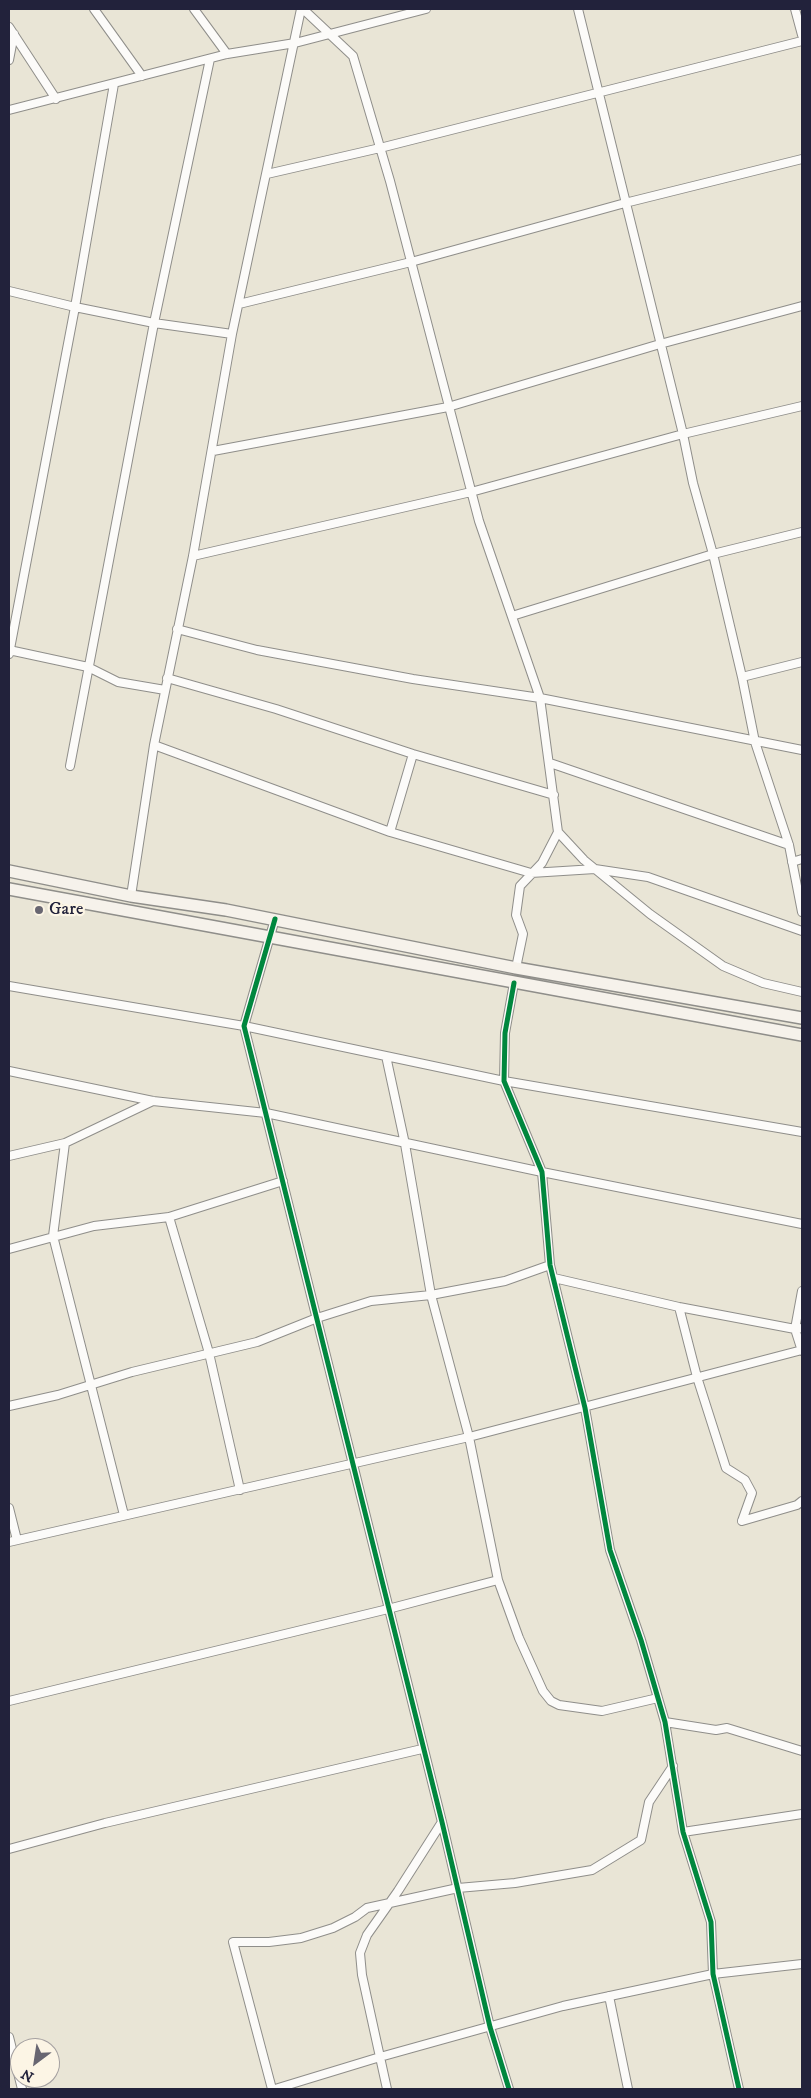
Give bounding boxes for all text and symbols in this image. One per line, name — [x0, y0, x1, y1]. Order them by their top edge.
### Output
place label: Gare — [49, 899, 83, 921]
marker: Gare — [33, 904, 45, 916]
north arrow — [10, 2038, 60, 2088]
text: N — [18, 2064, 37, 2086]

